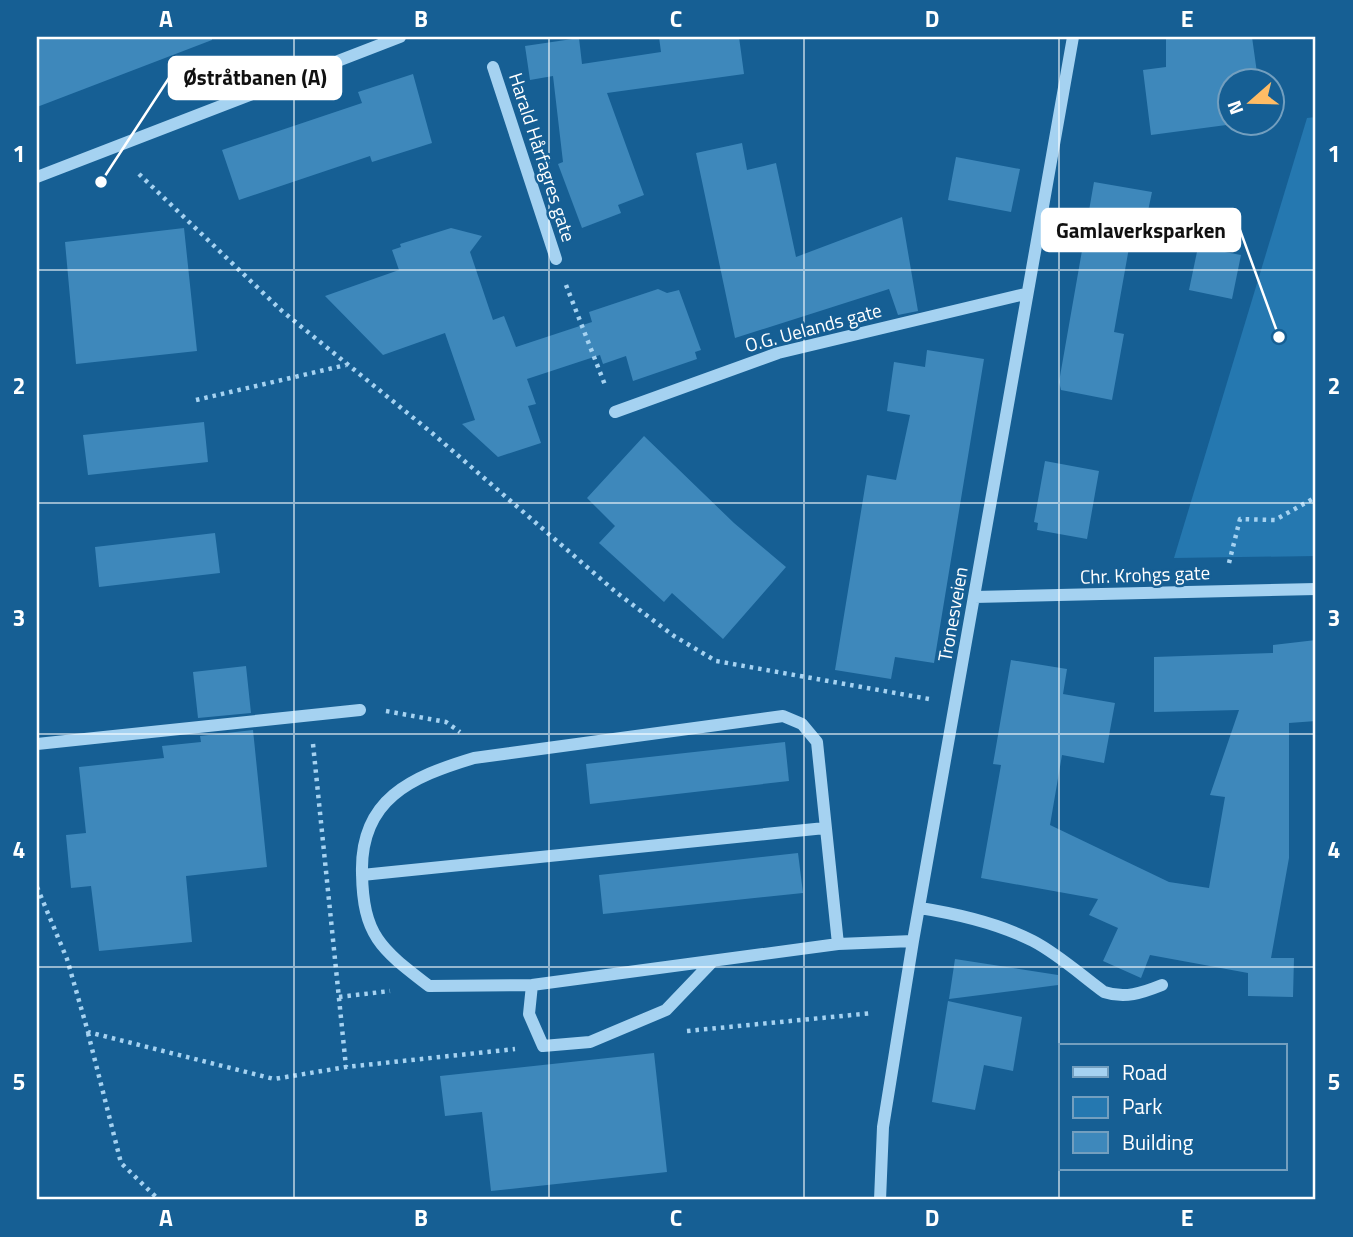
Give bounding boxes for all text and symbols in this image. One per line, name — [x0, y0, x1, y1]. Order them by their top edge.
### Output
text: A — [159, 1, 173, 36]
text: B — [414, 1, 428, 36]
text: C — [670, 1, 682, 36]
text: D — [925, 1, 939, 36]
text: E — [1181, 1, 1193, 36]
callout: Østråtbanen (A) — [169, 57, 341, 99]
text: Østråtbanen (A) — [183, 61, 327, 93]
north arrow — [1216, 66, 1286, 136]
street label: Harald Hårfagres gate — [502, 69, 584, 245]
text: N — [1219, 97, 1250, 119]
text: 1 — [13, 136, 25, 171]
text: 1 — [1328, 136, 1340, 171]
callout: Gamlaverksparken — [1042, 209, 1240, 251]
text: Gamlaverksparken — [1056, 214, 1226, 246]
street label: O.G. Uelands gate — [741, 295, 885, 359]
text: 2 — [13, 368, 25, 403]
text: 2 — [1328, 368, 1340, 403]
street label: Chr. Krohgs gate — [1080, 557, 1210, 591]
street label: Tronesveien — [929, 564, 975, 664]
text: 3 — [13, 600, 25, 635]
text: 3 — [1328, 600, 1340, 635]
text: 4 — [13, 832, 25, 867]
text: 4 — [1328, 832, 1340, 867]
legend — [1059, 1044, 1286, 1170]
text: Road — [1122, 1056, 1167, 1088]
text: 5 — [13, 1064, 25, 1099]
text: 5 — [1328, 1064, 1340, 1099]
text: Park — [1122, 1090, 1162, 1122]
text: Building — [1122, 1126, 1194, 1158]
text: A — [159, 1200, 173, 1235]
text: B — [414, 1200, 428, 1235]
text: C — [670, 1200, 682, 1235]
text: D — [925, 1200, 939, 1235]
text: E — [1181, 1200, 1193, 1235]

